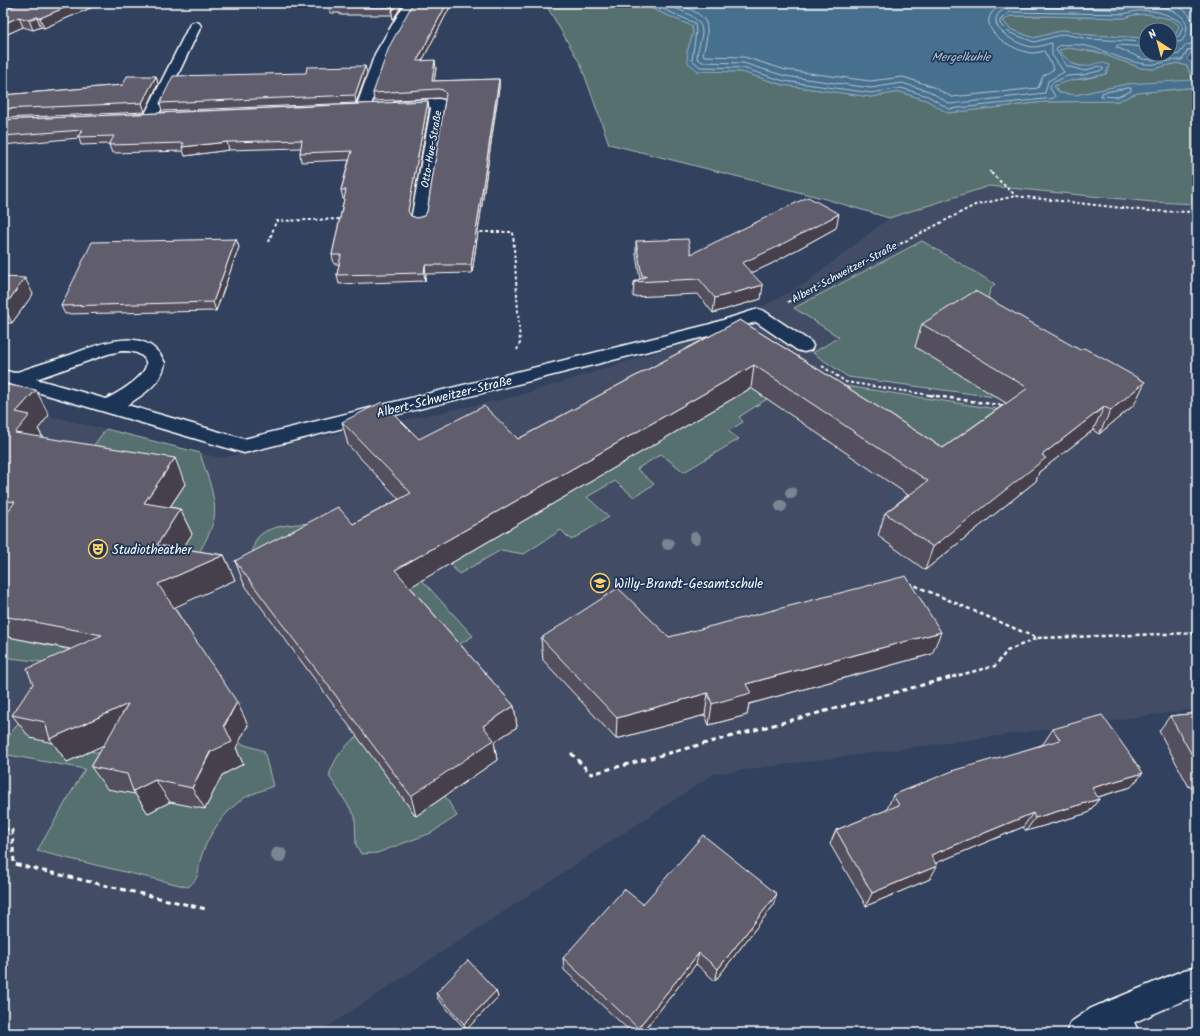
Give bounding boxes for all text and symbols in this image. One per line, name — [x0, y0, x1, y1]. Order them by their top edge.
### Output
north arrow — [1138, 22, 1178, 62]
text: N — [1145, 25, 1161, 44]
water label: Mergelkuhle — [931, 48, 992, 67]
street label: Otto-Hue-Straße — [416, 109, 448, 189]
street label: Albert-Schweitzer-Straße — [788, 237, 901, 308]
street label: Albert-Schweitzer-Straße — [374, 370, 515, 424]
theatre icon: Studiotheather — [87, 538, 109, 560]
place label: Studiotheather — [112, 540, 192, 561]
school or university icon: Willy-Brandt-Gesamtschule — [589, 572, 611, 594]
place label: Willy-Brandt-Gesamtschule — [614, 574, 763, 595]

